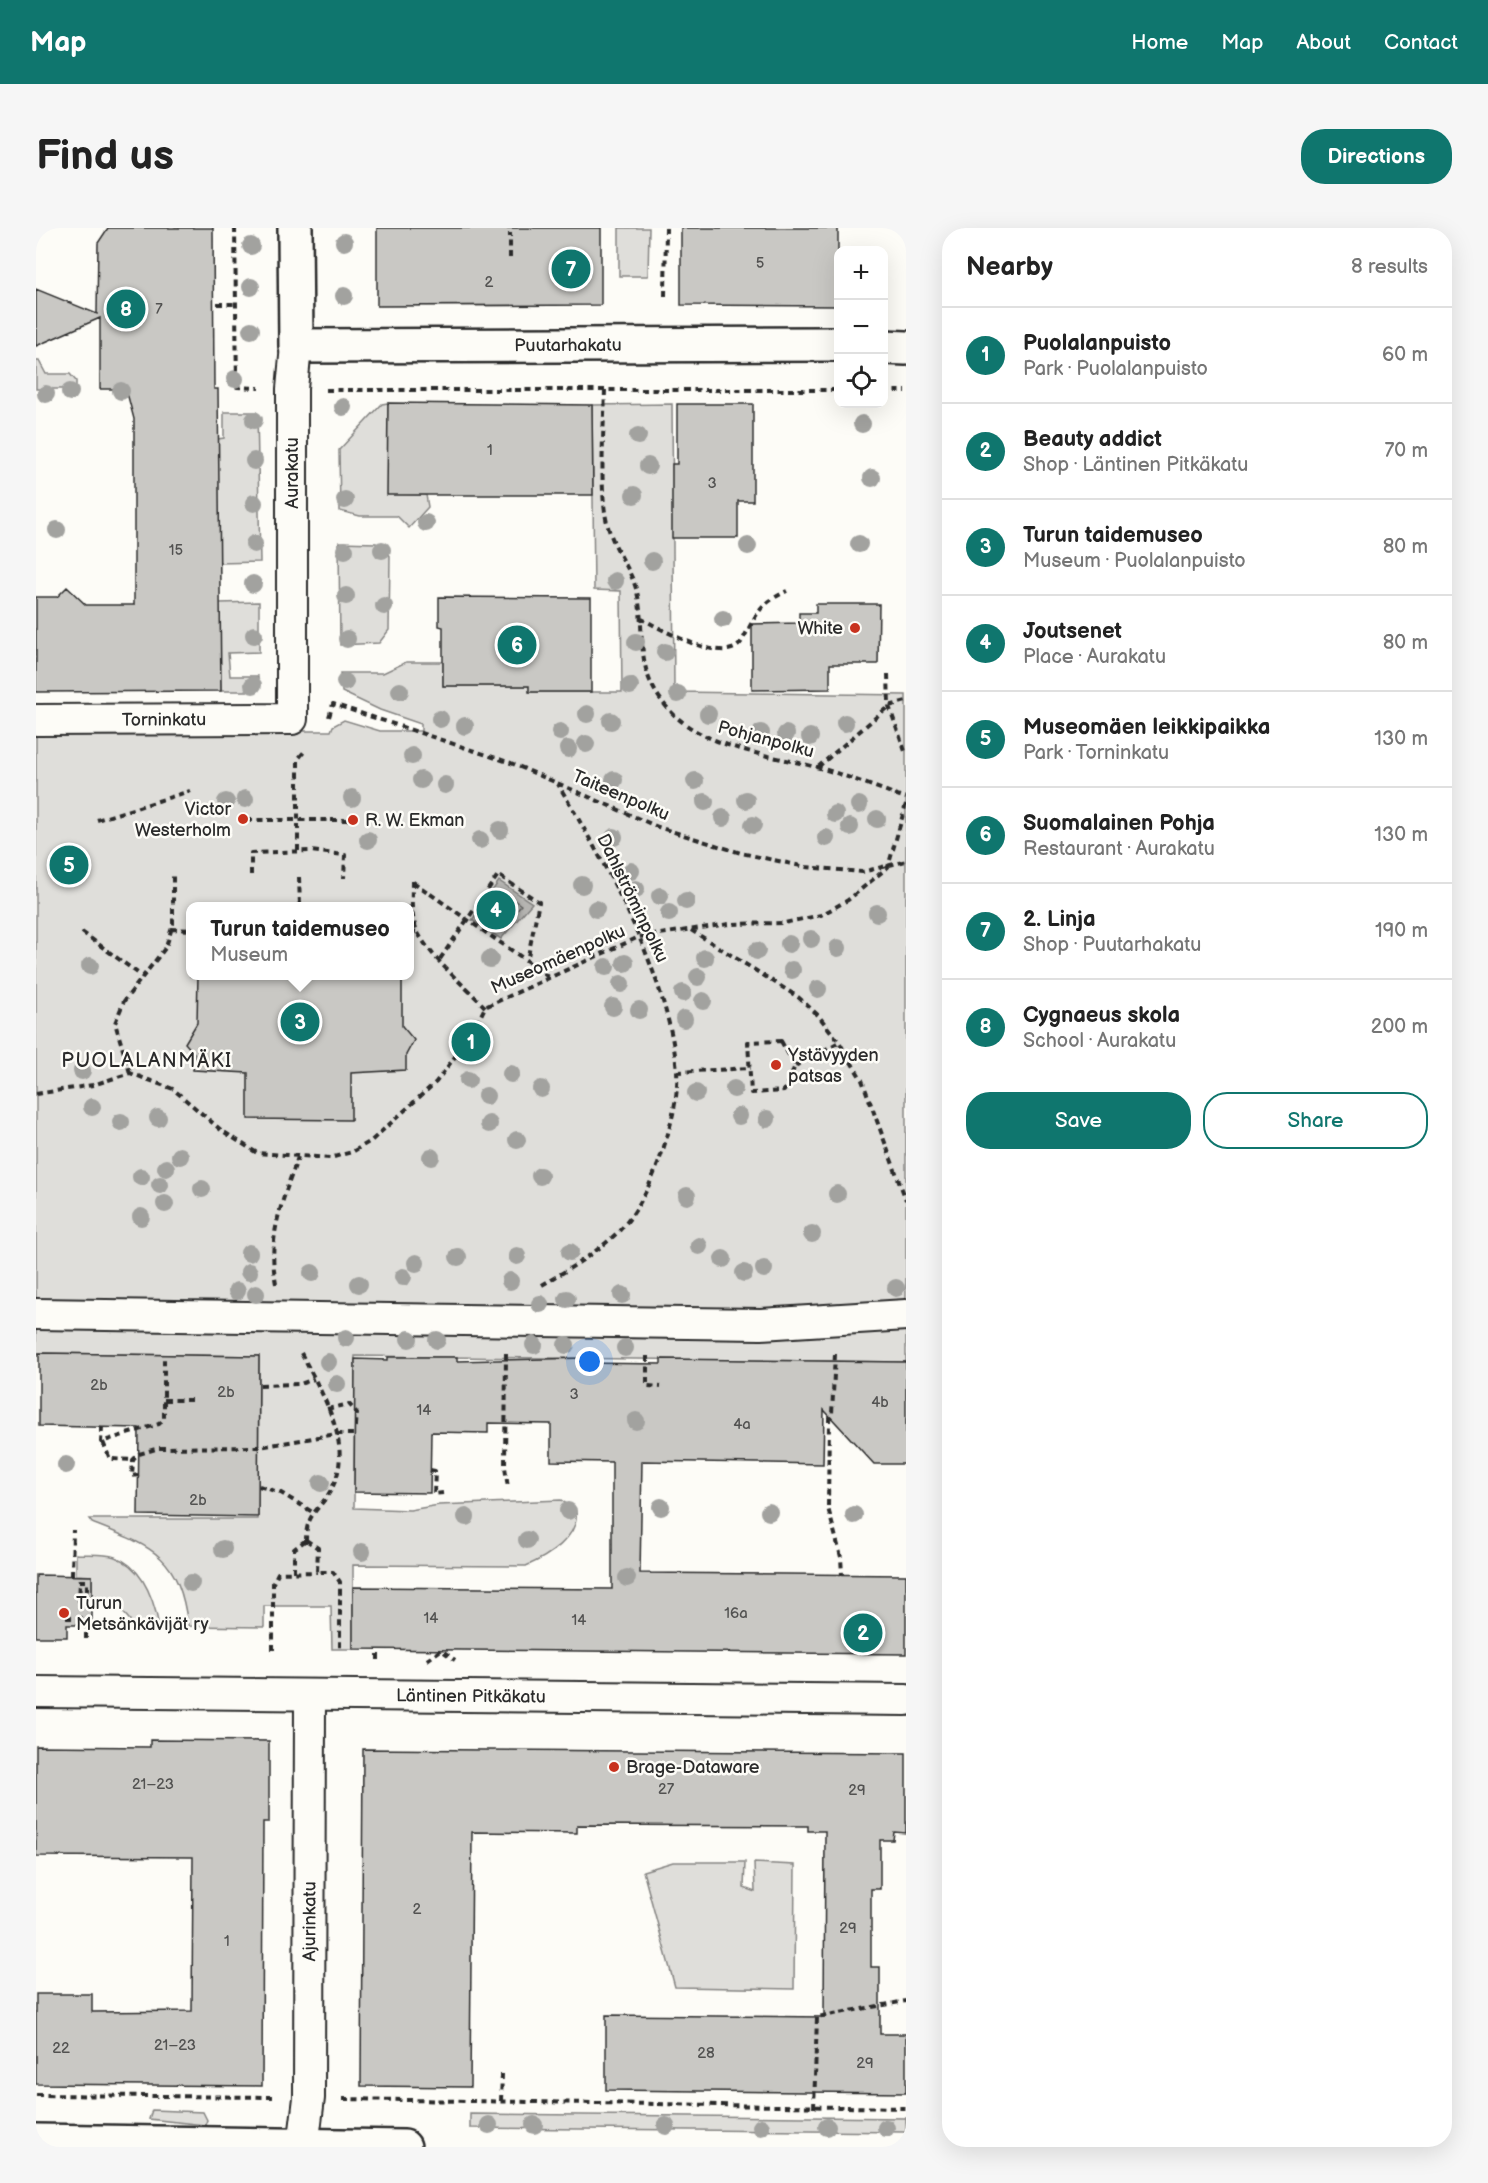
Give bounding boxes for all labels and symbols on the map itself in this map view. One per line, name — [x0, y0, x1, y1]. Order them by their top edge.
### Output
pin: 7 — [552, 246, 590, 291]
house number: 5 — [756, 254, 764, 273]
house number: 2 — [485, 273, 494, 292]
pin: 8 — [106, 286, 146, 332]
house number: 7 — [155, 300, 163, 319]
street label: Puutarhakatu — [514, 335, 622, 356]
street label: Aurakatu — [282, 437, 303, 509]
house number: 1 — [487, 441, 493, 460]
house number: 3 — [707, 474, 717, 493]
house number: 15 — [169, 541, 183, 560]
place label: White — [797, 618, 843, 639]
marker: White — [848, 621, 862, 635]
pin: 6 — [498, 622, 536, 668]
street label: Torninkatu — [122, 709, 206, 731]
street label: Pohjanpolku — [715, 717, 816, 762]
street label: Taiteenpolku — [569, 766, 672, 825]
place label: Victor Westerholm — [135, 799, 231, 841]
place label: R. W. Ekman — [365, 810, 465, 831]
marker: Victor Westerholm — [236, 812, 250, 826]
marker: R. W. Ekman — [346, 813, 360, 827]
street label: Dahlströminpolku — [592, 831, 673, 966]
pin: 5 — [50, 842, 88, 888]
pin: 4 — [476, 888, 516, 932]
street label: Museomäenpolku — [488, 920, 629, 998]
pin: 3 — [280, 1000, 320, 1044]
pin: 1 — [452, 1020, 490, 1064]
place label: Ystävyyden patsas — [787, 1045, 879, 1087]
district label: PUOLALANMÄKI — [61, 1049, 233, 1073]
marker: Ystävyyden patsas — [769, 1058, 783, 1072]
your location — [575, 1347, 604, 1376]
house number: 2b — [90, 1376, 108, 1395]
house number: 2b — [217, 1383, 235, 1402]
house number: 3 — [569, 1385, 579, 1404]
house number: 4b — [871, 1393, 889, 1412]
house number: 14 — [417, 1401, 431, 1420]
house number: 4a — [733, 1415, 751, 1434]
house number: 2b — [189, 1491, 207, 1510]
place label: Turun Metsänkävijät ry — [76, 1593, 210, 1635]
house number: 16a — [724, 1604, 748, 1623]
marker: Turun Metsänkävijät ry — [57, 1606, 71, 1620]
house number: 14 — [424, 1609, 438, 1628]
pin: 2 — [844, 1610, 882, 1656]
house number: 14 — [572, 1611, 586, 1630]
street label: Läntinen Pitkäkatu — [396, 1685, 546, 1708]
place label: Brage-Dataware — [626, 1757, 760, 1778]
marker: Brage-Dataware — [607, 1760, 621, 1774]
house number: 21–23 — [132, 1775, 174, 1794]
house number: 27 — [658, 1780, 675, 1799]
house number: 29 — [848, 1781, 866, 1800]
street label: Ajurinkatu — [299, 1881, 321, 1962]
house number: 2 — [413, 1900, 422, 1919]
house number: 29 — [839, 1919, 857, 1938]
house number: 1 — [224, 1932, 230, 1951]
house number: 21–23 — [154, 2036, 196, 2055]
house number: 22 — [52, 2039, 70, 2058]
house number: 28 — [697, 2044, 715, 2063]
house number: 29 — [856, 2054, 874, 2073]

